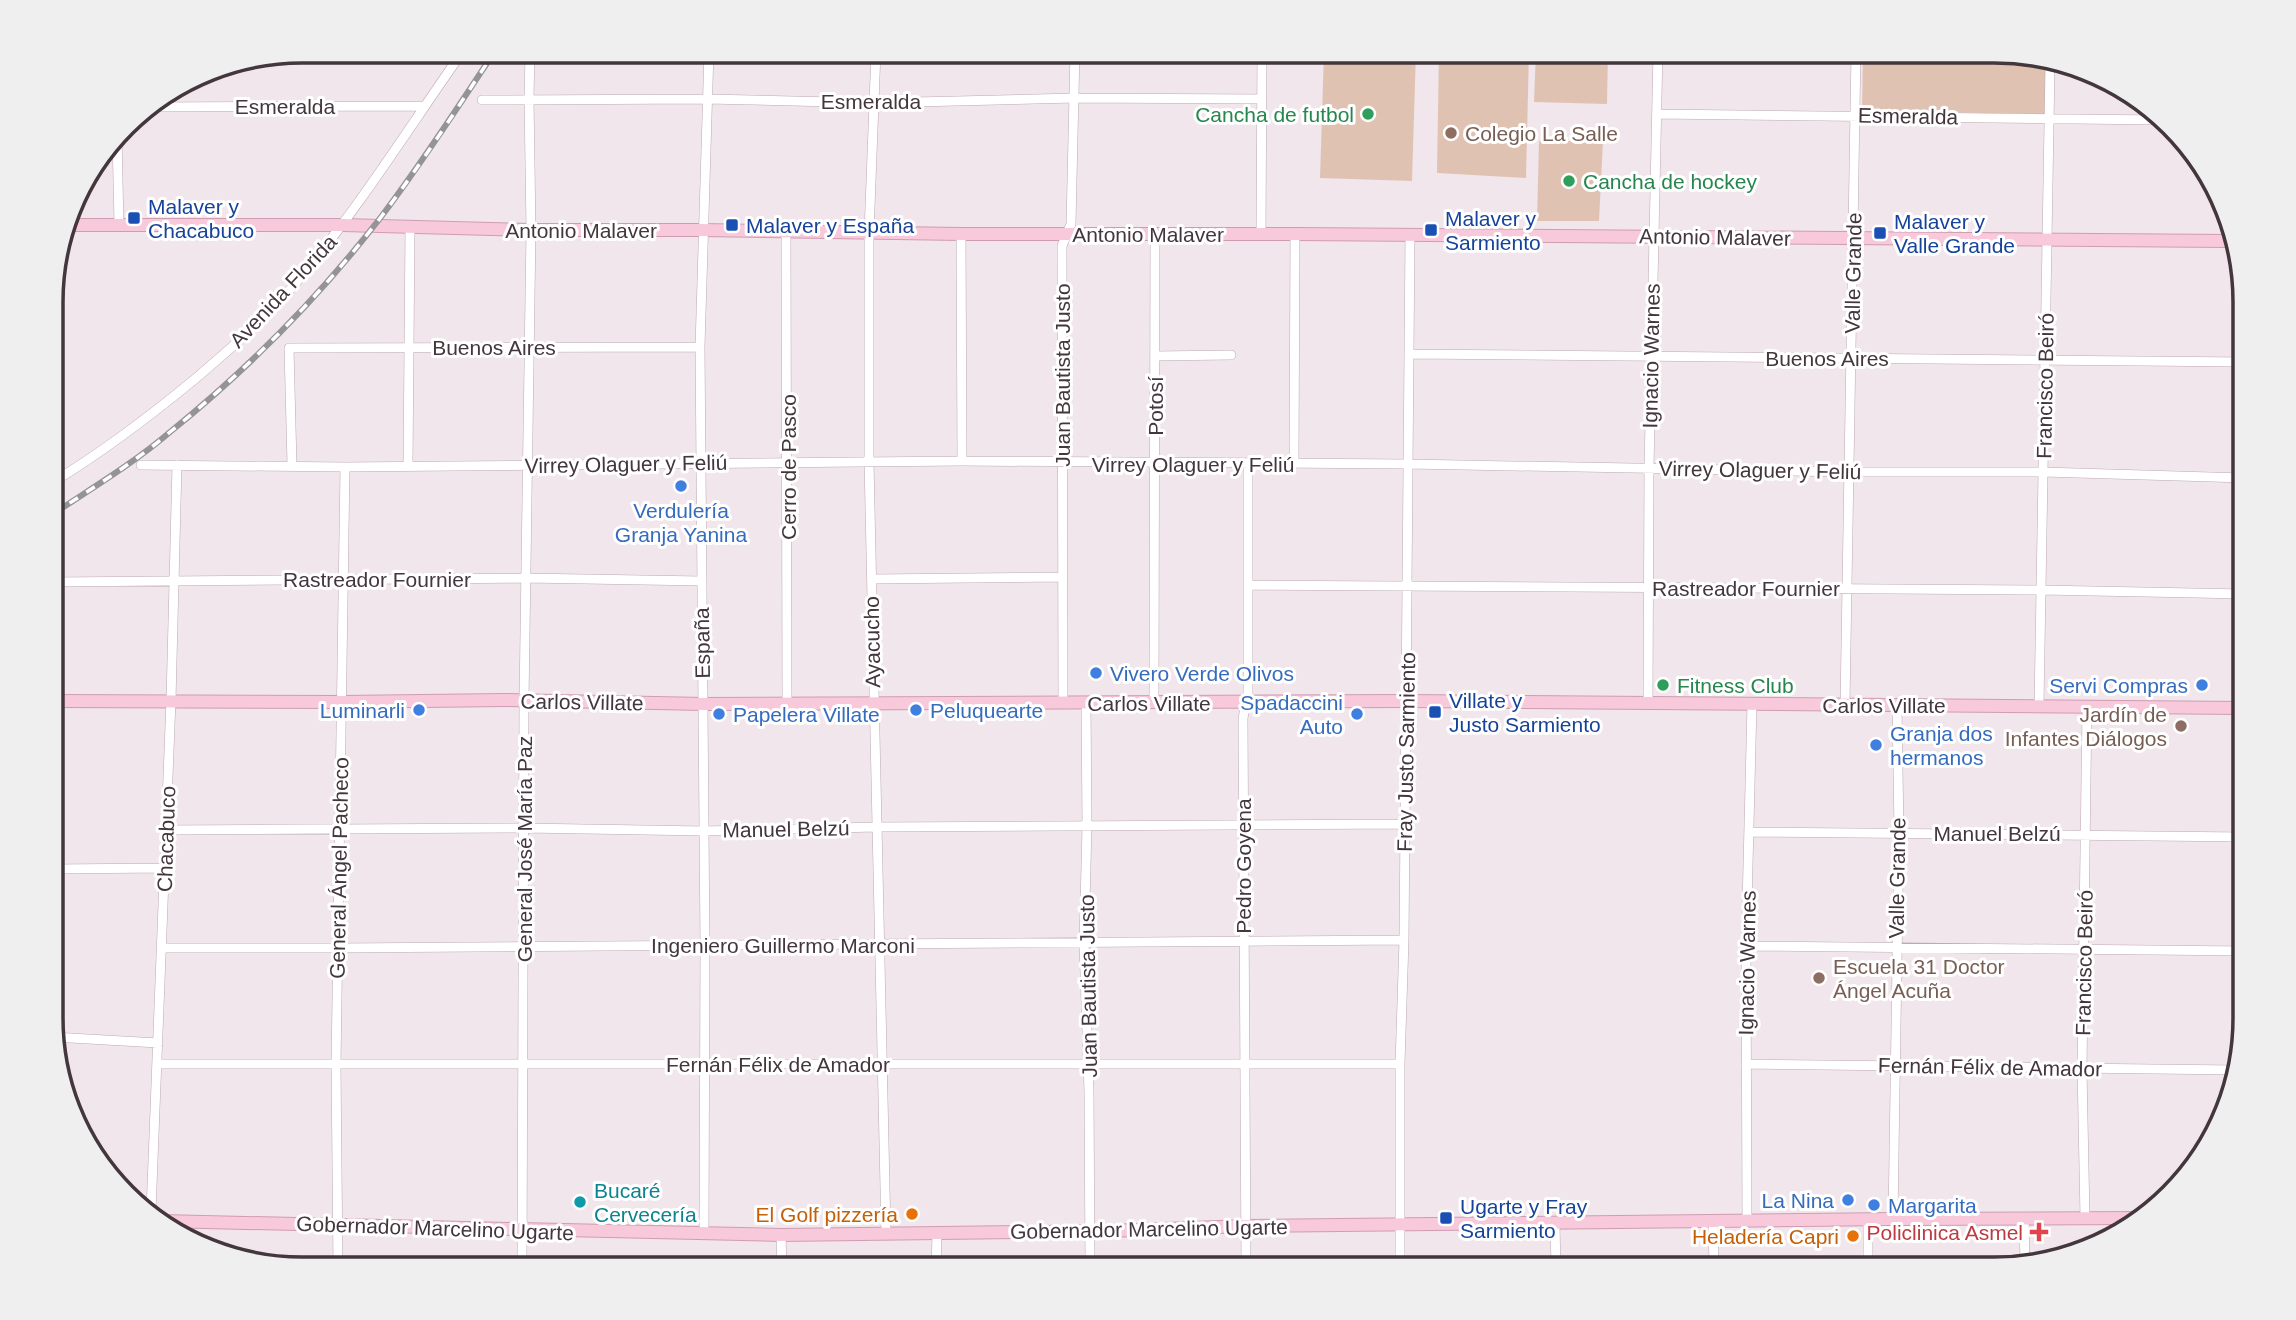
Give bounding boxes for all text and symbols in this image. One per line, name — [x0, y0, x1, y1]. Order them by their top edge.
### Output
street label: Esmeralda — [821, 90, 922, 113]
street label: Esmeralda — [235, 95, 336, 118]
place label: Cancha de futbol — [1195, 103, 1354, 126]
street label: Esmeralda — [1858, 104, 1959, 128]
marker: Cancha de futbol — [1360, 106, 1376, 122]
place label: Colegio La Salle — [1465, 122, 1618, 145]
marker: Colegio La Salle — [1443, 125, 1459, 141]
place label: Cancha de hockey — [1583, 170, 1757, 193]
marker: Cancha de hockey — [1561, 173, 1577, 189]
place label: Malaver y Chacabuco — [148, 195, 254, 242]
place label: Malaver y Sarmiento — [1445, 207, 1541, 254]
marker: Malaver y Chacabuco — [126, 210, 142, 226]
place label: Malaver y Valle Grande — [1894, 210, 2015, 257]
street label: Valle Grande — [1840, 212, 1866, 334]
place label: Malaver y España — [746, 214, 914, 237]
marker: Malaver y España — [724, 217, 740, 233]
street label: Antonio Malaver — [505, 219, 657, 242]
marker: Malaver y Sarmiento — [1423, 222, 1439, 238]
street label: Antonio Malaver — [1072, 223, 1224, 246]
street label: Antonio Malaver — [1639, 224, 1791, 250]
marker: Malaver y Valle Grande — [1872, 225, 1888, 241]
street label: Avenida Florida — [225, 230, 341, 352]
street label: Juan Bautista Justo — [1051, 283, 1074, 467]
street label: Ignacio Warnes — [1638, 283, 1664, 429]
street label: Francisco Beiró — [2032, 313, 2058, 459]
street label: Buenos Aires — [432, 336, 556, 359]
street label: Buenos Aires — [1765, 347, 1889, 370]
street label: Potosí — [1144, 376, 1167, 436]
street label: Cerro de Pasco — [777, 394, 800, 540]
street label: Virrey Olaguer y Feliú — [524, 451, 728, 477]
street label: Virrey Olaguer y Feliú — [1092, 453, 1294, 476]
street label: Virrey Olaguer y Feliú — [1658, 457, 1862, 483]
marker: Verdulería Granja Yanina — [673, 478, 689, 494]
place label: Verdulería Granja Yanina — [615, 499, 747, 546]
street label: Rastreador Fournier — [283, 568, 471, 591]
street label: Rastreador Fournier — [1652, 577, 1840, 600]
street label: Ayacucho — [860, 596, 884, 688]
street label: España — [690, 607, 714, 679]
street label: Fray Justo Sarmiento — [1393, 652, 1419, 852]
place label: Vivero Verde Olivos — [1110, 662, 1294, 685]
marker: Vivero Verde Olivos — [1088, 665, 1104, 681]
place label: Fitness Club — [1677, 674, 1794, 697]
place label: Servi Compras — [2049, 674, 2188, 697]
marker: Fitness Club — [1655, 677, 1671, 693]
marker: Servi Compras — [2194, 677, 2210, 693]
street label: Carlos Villate — [520, 689, 644, 715]
place label: Villate y Justo Sarmiento — [1449, 689, 1601, 736]
place label: Spadaccini Auto — [1240, 691, 1343, 738]
street label: Carlos Villate — [1087, 692, 1211, 715]
street label: Carlos Villate — [1822, 694, 1946, 717]
place label: Luminarli — [320, 699, 405, 722]
place label: Peluquearte — [930, 699, 1043, 722]
marker: Luminarli — [411, 702, 427, 718]
marker: Peluquearte — [908, 702, 924, 718]
place label: Papelera Villate — [733, 703, 880, 726]
place label: Jardín de Infantes Diálogos — [2005, 703, 2167, 750]
marker: Villate y Justo Sarmiento — [1427, 704, 1443, 720]
marker: Papelera Villate — [711, 706, 727, 722]
marker: Spadaccini Auto — [1349, 706, 1365, 722]
marker: Jardín de Infantes Diálogos — [2173, 718, 2189, 734]
place label: Granja dos hermanos — [1890, 722, 1993, 769]
street label: General José María Paz — [513, 736, 536, 962]
marker: Granja dos hermanos — [1868, 737, 1884, 753]
street label: General Ángel Pacheco — [326, 757, 352, 979]
street label: Chacabuco — [153, 786, 179, 892]
street label: Pedro Goyena — [1232, 798, 1255, 934]
street label: Manuel Belzú — [722, 816, 850, 842]
street label: Valle Grande — [1884, 817, 1910, 939]
street label: Manuel Belzú — [1933, 822, 2061, 845]
street label: Ignacio Warnes — [1734, 890, 1760, 1036]
street label: Francisco Beiró — [2071, 890, 2097, 1036]
street label: Juan Bautista Justo — [1075, 894, 1101, 1078]
street label: Ingeniero Guillermo Marconi — [651, 934, 915, 957]
place label: Escuela 31 Doctor Ángel Acuña — [1833, 955, 2005, 1002]
marker: Escuela 31 Doctor Ángel Acuña — [1811, 970, 1827, 986]
street label: Fernán Félix de Amador — [666, 1053, 890, 1076]
street label: Fernán Félix de Amador — [1878, 1054, 2102, 1080]
place label: Bucaré Cervecería — [594, 1179, 697, 1226]
place label: La Nina — [1762, 1189, 1834, 1212]
marker: La Nina — [1840, 1192, 1856, 1208]
marker: Bucaré Cervecería — [572, 1194, 588, 1210]
place label: Margarita — [1888, 1194, 1977, 1217]
place label: Ugarte y Fray Sarmiento — [1460, 1195, 1588, 1242]
marker: Margarita — [1866, 1197, 1882, 1213]
place label: El Golf pizzería — [756, 1203, 898, 1226]
marker: El Golf pizzería — [904, 1206, 920, 1222]
marker: Ugarte y Fray Sarmiento — [1438, 1210, 1454, 1226]
street label: Gobernador Marcelino Ugarte — [296, 1212, 574, 1244]
street label: Gobernador Marcelino Ugarte — [1010, 1215, 1288, 1243]
place label: Policlinica Asmel — [1867, 1221, 2023, 1244]
marker: Policlinica Asmel — [2029, 1222, 2049, 1242]
place label: Heladería Capri — [1692, 1225, 1839, 1248]
marker: Heladería Capri — [1845, 1228, 1861, 1244]

